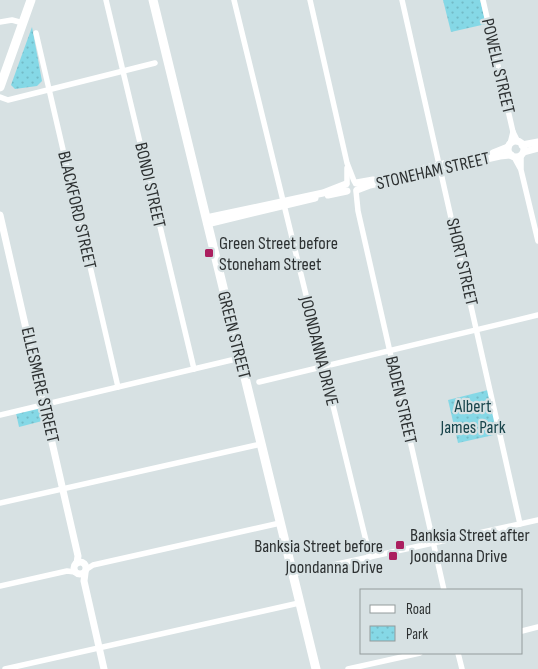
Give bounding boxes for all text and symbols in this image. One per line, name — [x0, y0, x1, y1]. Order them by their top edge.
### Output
street label: POWELL STREET — [477, 16, 519, 116]
street label: BONDI STREET — [130, 140, 170, 230]
street label: STONEHAM STREET — [374, 148, 492, 194]
street label: BLACKFORD STREET — [53, 149, 101, 271]
street label: SHORT STREET — [442, 216, 482, 308]
place label: Green Street before Stoneham Street — [219, 233, 338, 275]
marker: Green Street before Stoneham Street — [203, 247, 215, 259]
street label: GREEN STREET — [213, 289, 255, 381]
street label: JOONDANNA DRIVE — [295, 293, 343, 408]
street label: ELLESMERE STREET — [17, 325, 63, 445]
street label: BADEN STREET — [381, 354, 421, 446]
park label: Albert James Park — [439, 396, 506, 438]
place label: Banksia Street after Joondanna Drive — [409, 525, 530, 567]
place label: Banksia Street before Joondanna Drive — [254, 536, 383, 578]
marker: Banksia Street after Joondanna Drive — [394, 539, 406, 551]
marker: Banksia Street before Joondanna Drive — [387, 550, 399, 562]
legend — [360, 589, 523, 654]
text: Road — [406, 600, 431, 619]
text: Park — [406, 625, 428, 644]

